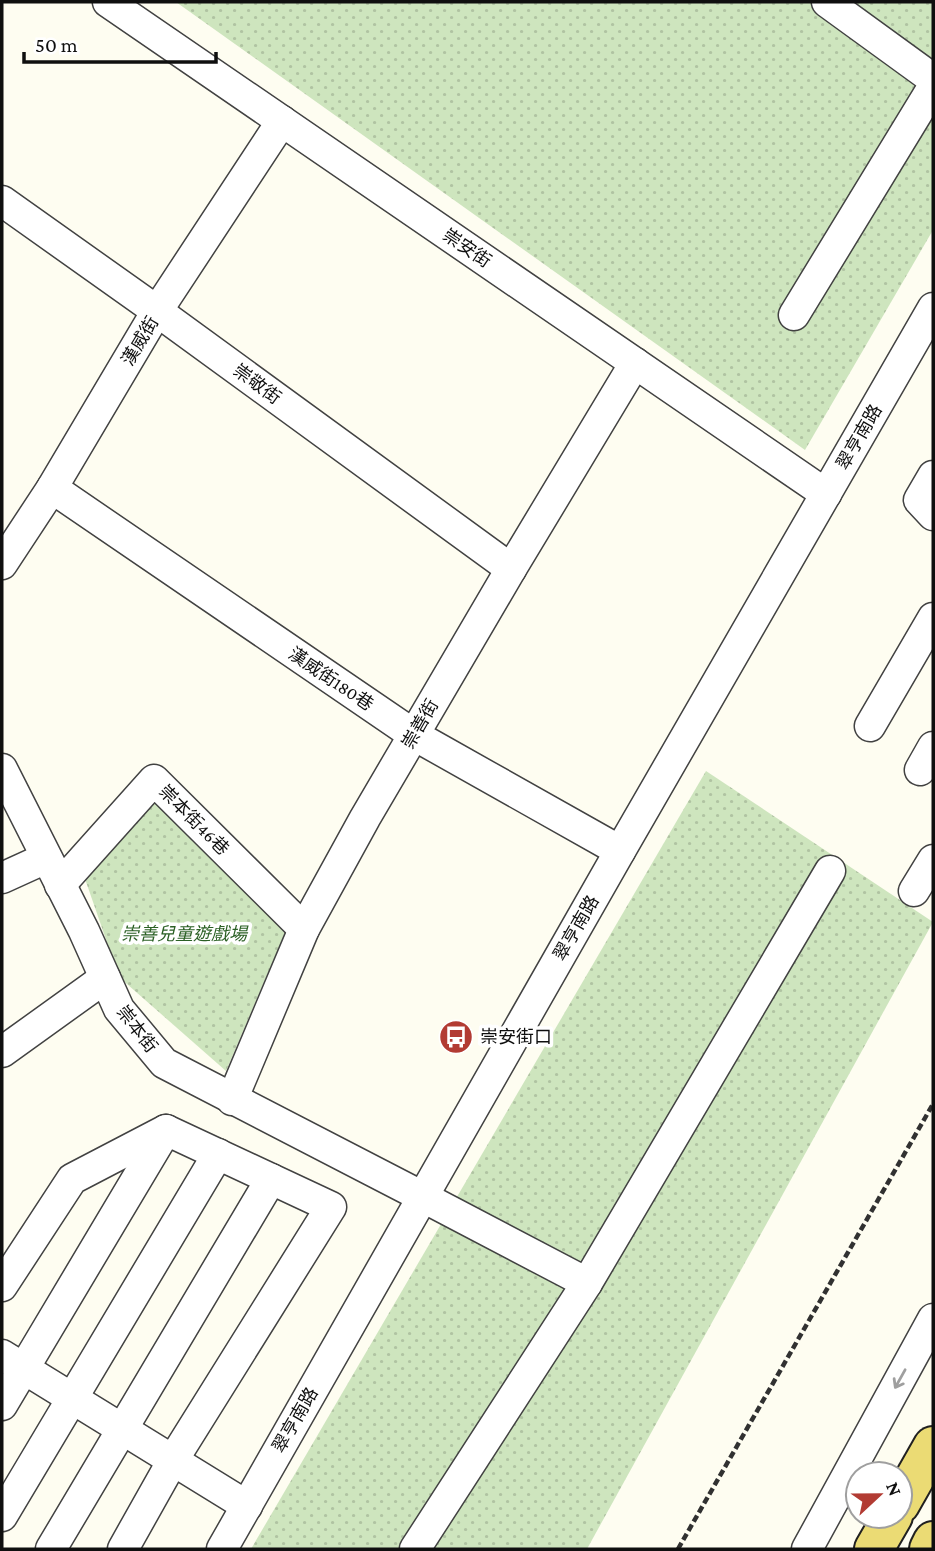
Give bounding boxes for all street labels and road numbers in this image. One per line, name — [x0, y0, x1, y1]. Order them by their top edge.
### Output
street label: 崇安街 — [439, 225, 495, 271]
street label: 漢威街 — [118, 313, 162, 369]
street label: 崇敬街 — [229, 360, 285, 408]
street label: 翠亨南路 — [832, 401, 886, 473]
street label: 漢威街180巷 — [285, 643, 377, 715]
street label: 崇善街 — [398, 696, 442, 752]
street label: 崇本街46巷 — [155, 781, 233, 859]
street label: 翠亨南路 — [549, 892, 603, 964]
street label: 崇本街 — [112, 1002, 162, 1056]
street label: 翠亨南路 — [268, 1384, 322, 1456]

